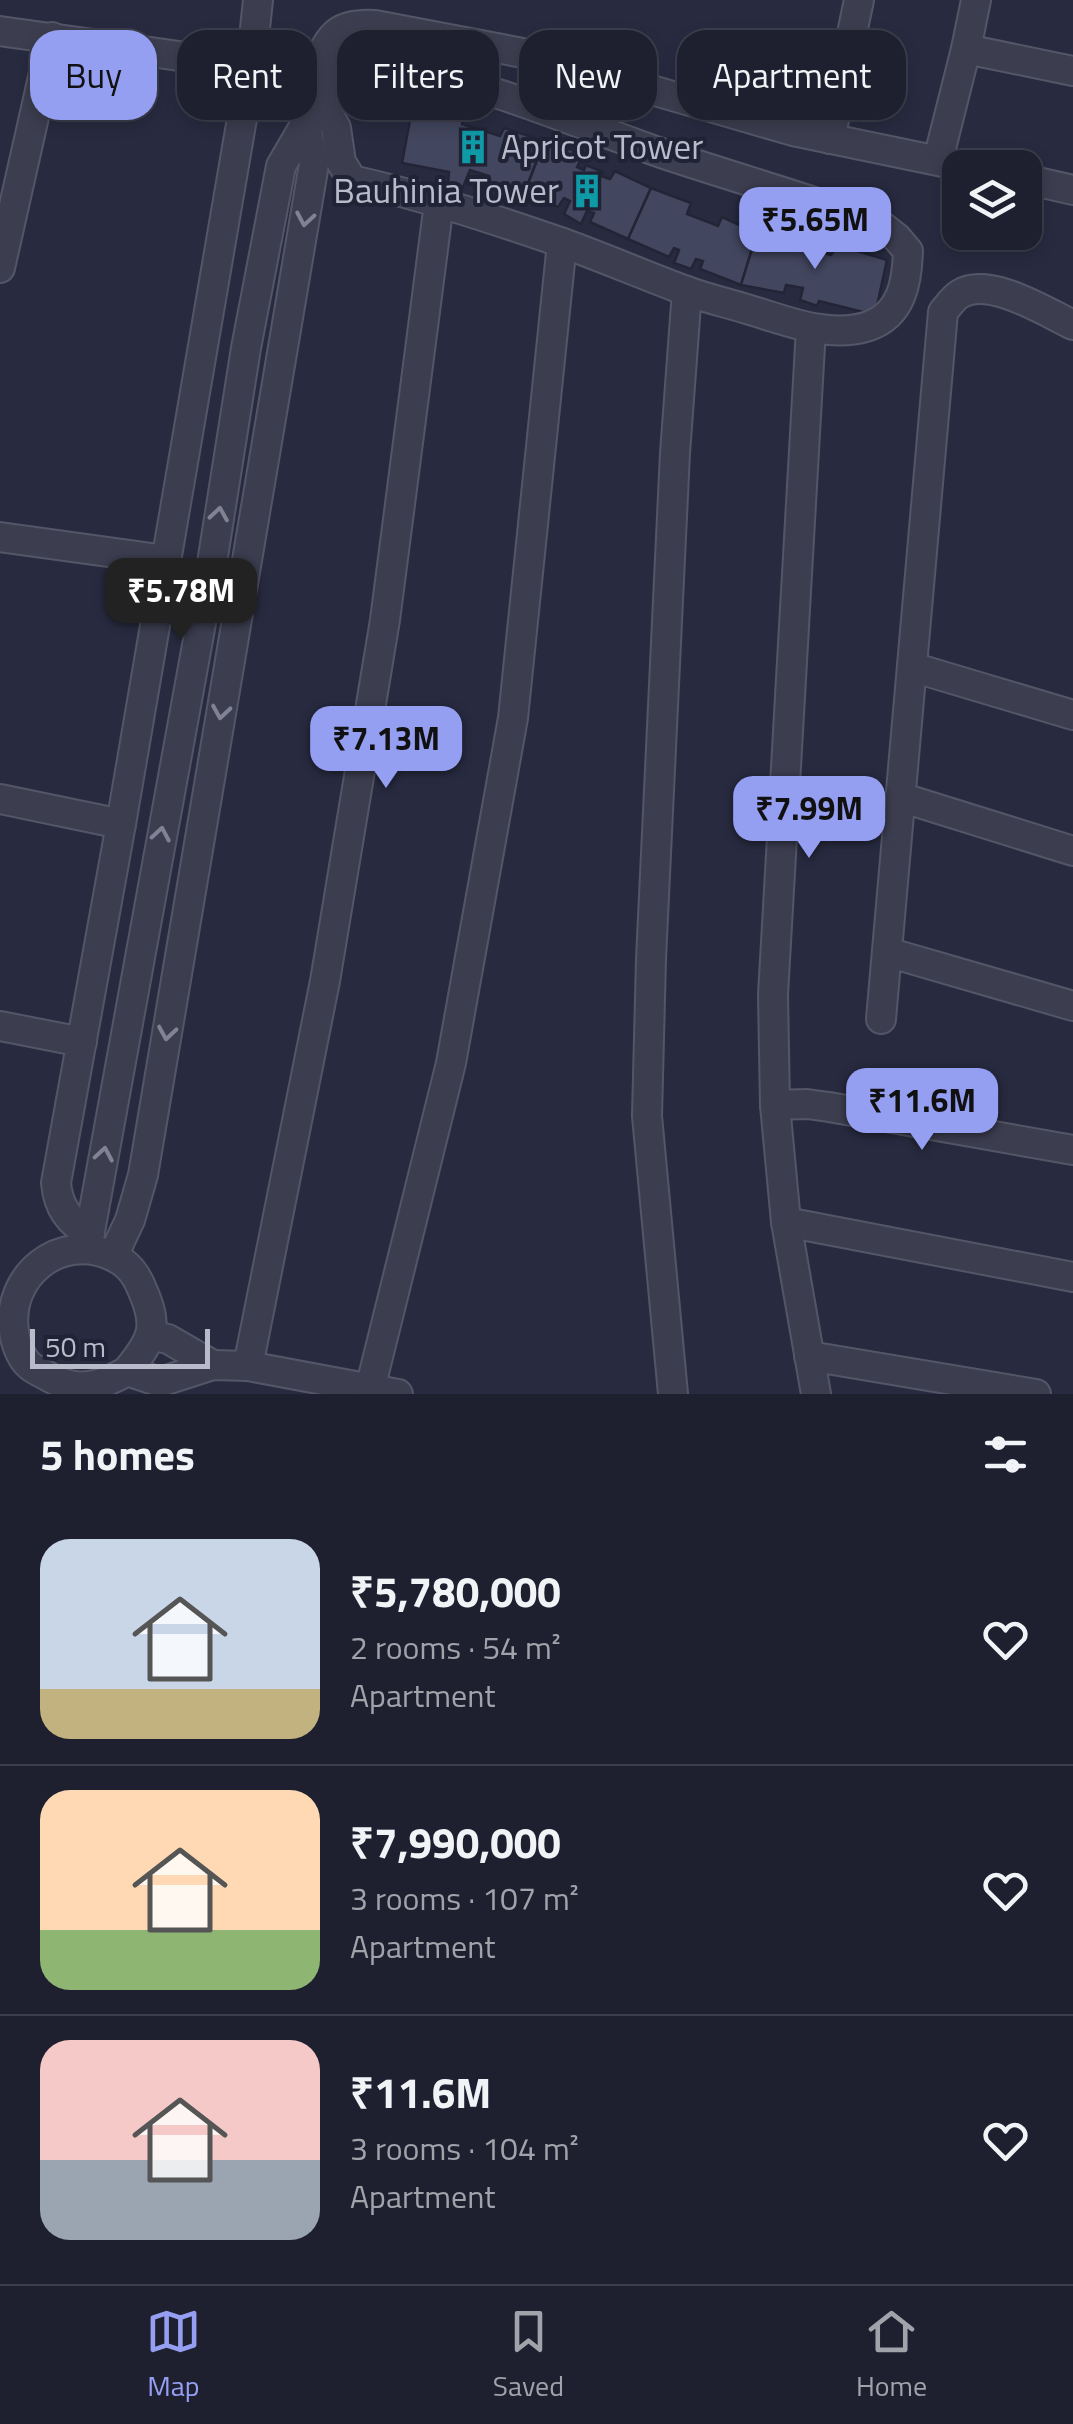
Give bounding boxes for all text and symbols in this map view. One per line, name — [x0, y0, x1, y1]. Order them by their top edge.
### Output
chip: Buy — [30, 30, 157, 120]
chip: Rent — [177, 30, 317, 120]
chip: Filters — [337, 30, 499, 120]
chip: New — [519, 30, 657, 120]
chip: Apartment — [677, 30, 906, 120]
place label: Apricot Tower — [501, 119, 703, 173]
building icon: Apricot Tower — [454, 128, 492, 166]
map controls — [942, 150, 1042, 250]
button: layers — [942, 150, 1042, 250]
place label: Bauhinia Tower — [333, 163, 559, 217]
building icon: Bauhinia Tower — [568, 172, 606, 210]
pin: ₹5.65M — [734, 187, 896, 272]
text: ₹5.65M — [761, 195, 869, 243]
one-way arrow — [295, 211, 316, 227]
one-way arrow — [208, 506, 229, 522]
pin: ₹5.78M — [100, 558, 262, 643]
text: ₹5.78M — [127, 566, 235, 614]
one-way arrow — [211, 704, 232, 720]
pin: ₹7.13M — [305, 706, 467, 791]
text: ₹7.13M — [332, 714, 440, 762]
pin: ₹7.99M — [728, 776, 890, 861]
text: ₹7.99M — [755, 784, 863, 832]
one-way arrow — [150, 825, 171, 842]
one-way arrow — [157, 1024, 178, 1041]
pin: ₹11.6M — [841, 1068, 1003, 1153]
text: ₹11.6M — [868, 1076, 976, 1124]
one-way arrow — [93, 1145, 114, 1162]
scale bar — [30, 1324, 210, 1368]
text: 50 m — [45, 1325, 106, 1368]
text: 5 homes — [40, 1422, 195, 1486]
icon: filters — [978, 1427, 1033, 1482]
text: ₹5,780,000 — [350, 1559, 561, 1623]
icon: home — [120, 1579, 240, 1699]
icon: heart — [978, 1612, 1033, 1667]
text: 2 rooms · 54 m² — [350, 1623, 561, 1671]
text: Apartment — [350, 1671, 496, 1719]
text: ₹7,990,000 — [350, 1810, 561, 1874]
icon: home — [120, 1830, 240, 1950]
icon: heart — [978, 1863, 1033, 1918]
text: 3 rooms · 107 m² — [350, 1874, 579, 1922]
text: Apartment — [350, 1922, 496, 1970]
text: ₹11.6M — [350, 2060, 491, 2124]
icon: home — [120, 2080, 240, 2200]
icon: heart — [978, 2113, 1033, 2168]
text: 3 rooms · 104 m² — [350, 2124, 579, 2172]
text: Apartment — [350, 2172, 496, 2220]
tab: Map — [146, 2304, 201, 2407]
tab: Saved — [493, 2304, 564, 2407]
tab: Home — [856, 2304, 927, 2407]

